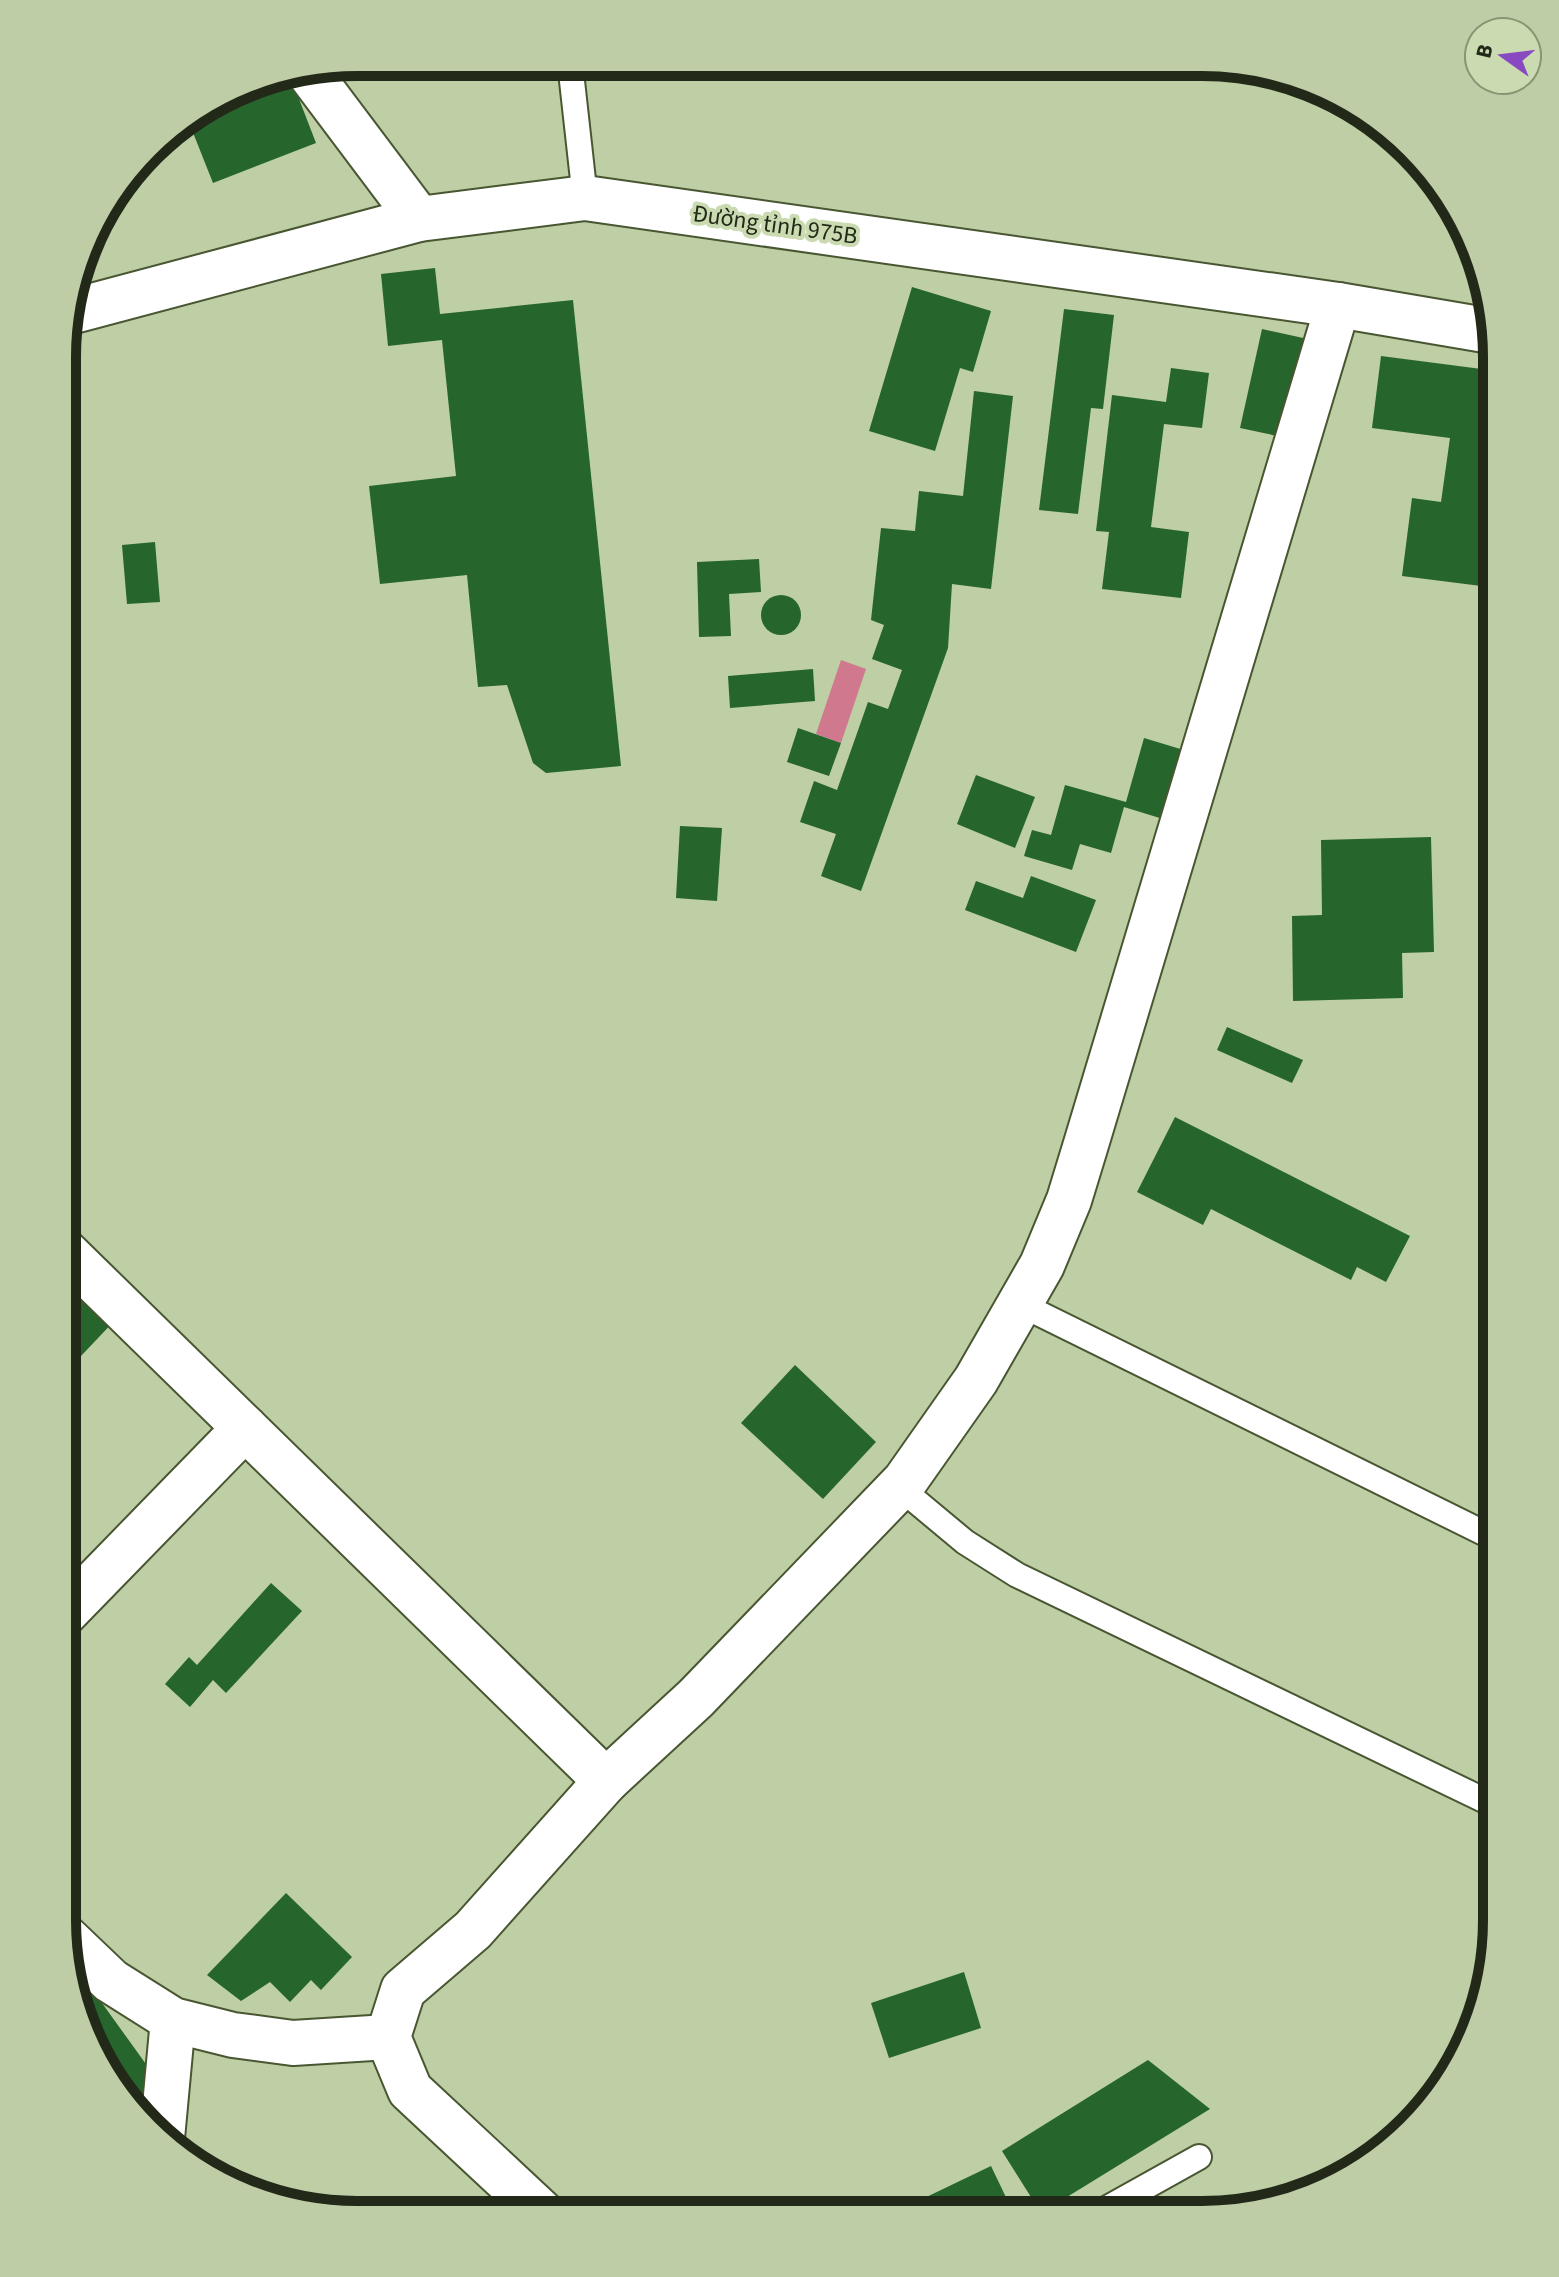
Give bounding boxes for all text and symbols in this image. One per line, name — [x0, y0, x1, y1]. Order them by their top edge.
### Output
north arrow — [1463, 16, 1543, 96]
text: B — [1467, 41, 1502, 62]
street label: Đường tỉnh 975B — [690, 196, 860, 254]

